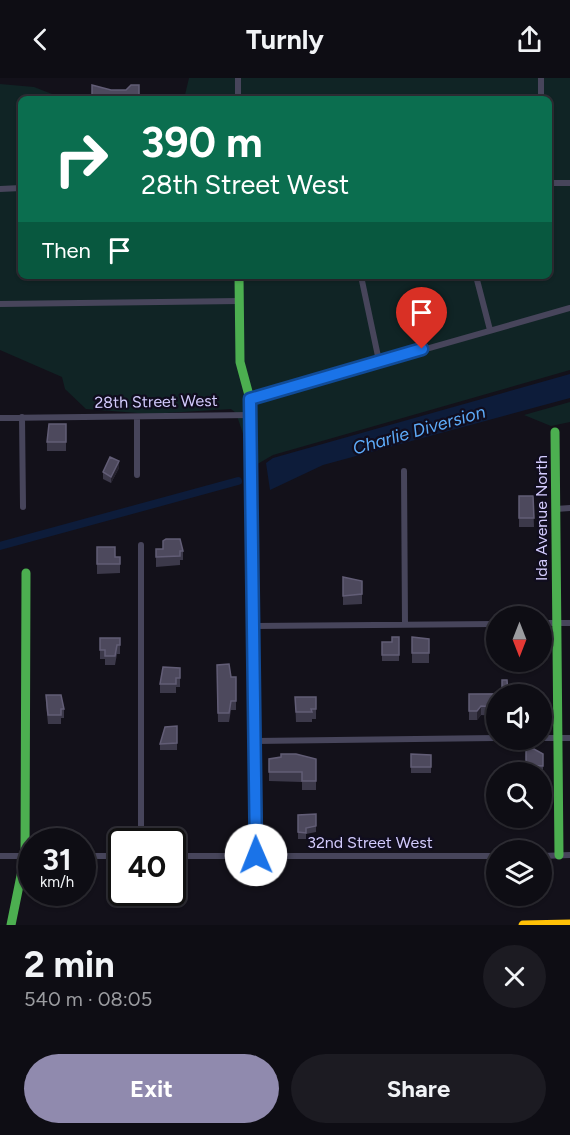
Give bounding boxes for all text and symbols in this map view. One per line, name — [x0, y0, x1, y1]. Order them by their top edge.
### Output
icon: back — [24, 23, 57, 56]
text: Turnly — [246, 23, 324, 56]
icon: share — [513, 23, 546, 56]
text: 390 m — [141, 117, 263, 168]
icon: right — [42, 120, 120, 198]
text: 28th Street West — [141, 168, 349, 201]
icon: arrive — [103, 234, 136, 267]
text: Then — [42, 237, 91, 264]
pin — [396, 287, 447, 349]
icon: arrive — [405, 296, 438, 329]
street label: 28th Street West — [94, 391, 218, 412]
water label: Charlie Diversion — [350, 401, 488, 459]
street label: Ida Avenue North — [532, 455, 551, 581]
north arrow — [486, 606, 552, 672]
map controls — [486, 606, 552, 906]
button: sound — [486, 684, 552, 750]
button: search — [486, 762, 552, 828]
position arrow — [224, 823, 288, 887]
speed limit sign: 40 — [108, 828, 186, 906]
street label: 32nd Street West — [307, 833, 433, 852]
button: layers — [486, 840, 552, 906]
text: 31 — [42, 841, 72, 878]
text: km/h — [40, 873, 74, 891]
text: 2 min — [24, 943, 115, 986]
button: close — [483, 945, 546, 1008]
text: 540 m · 08:05 — [24, 987, 152, 1011]
button: Exit — [24, 1054, 279, 1123]
button: Share — [291, 1054, 546, 1123]

